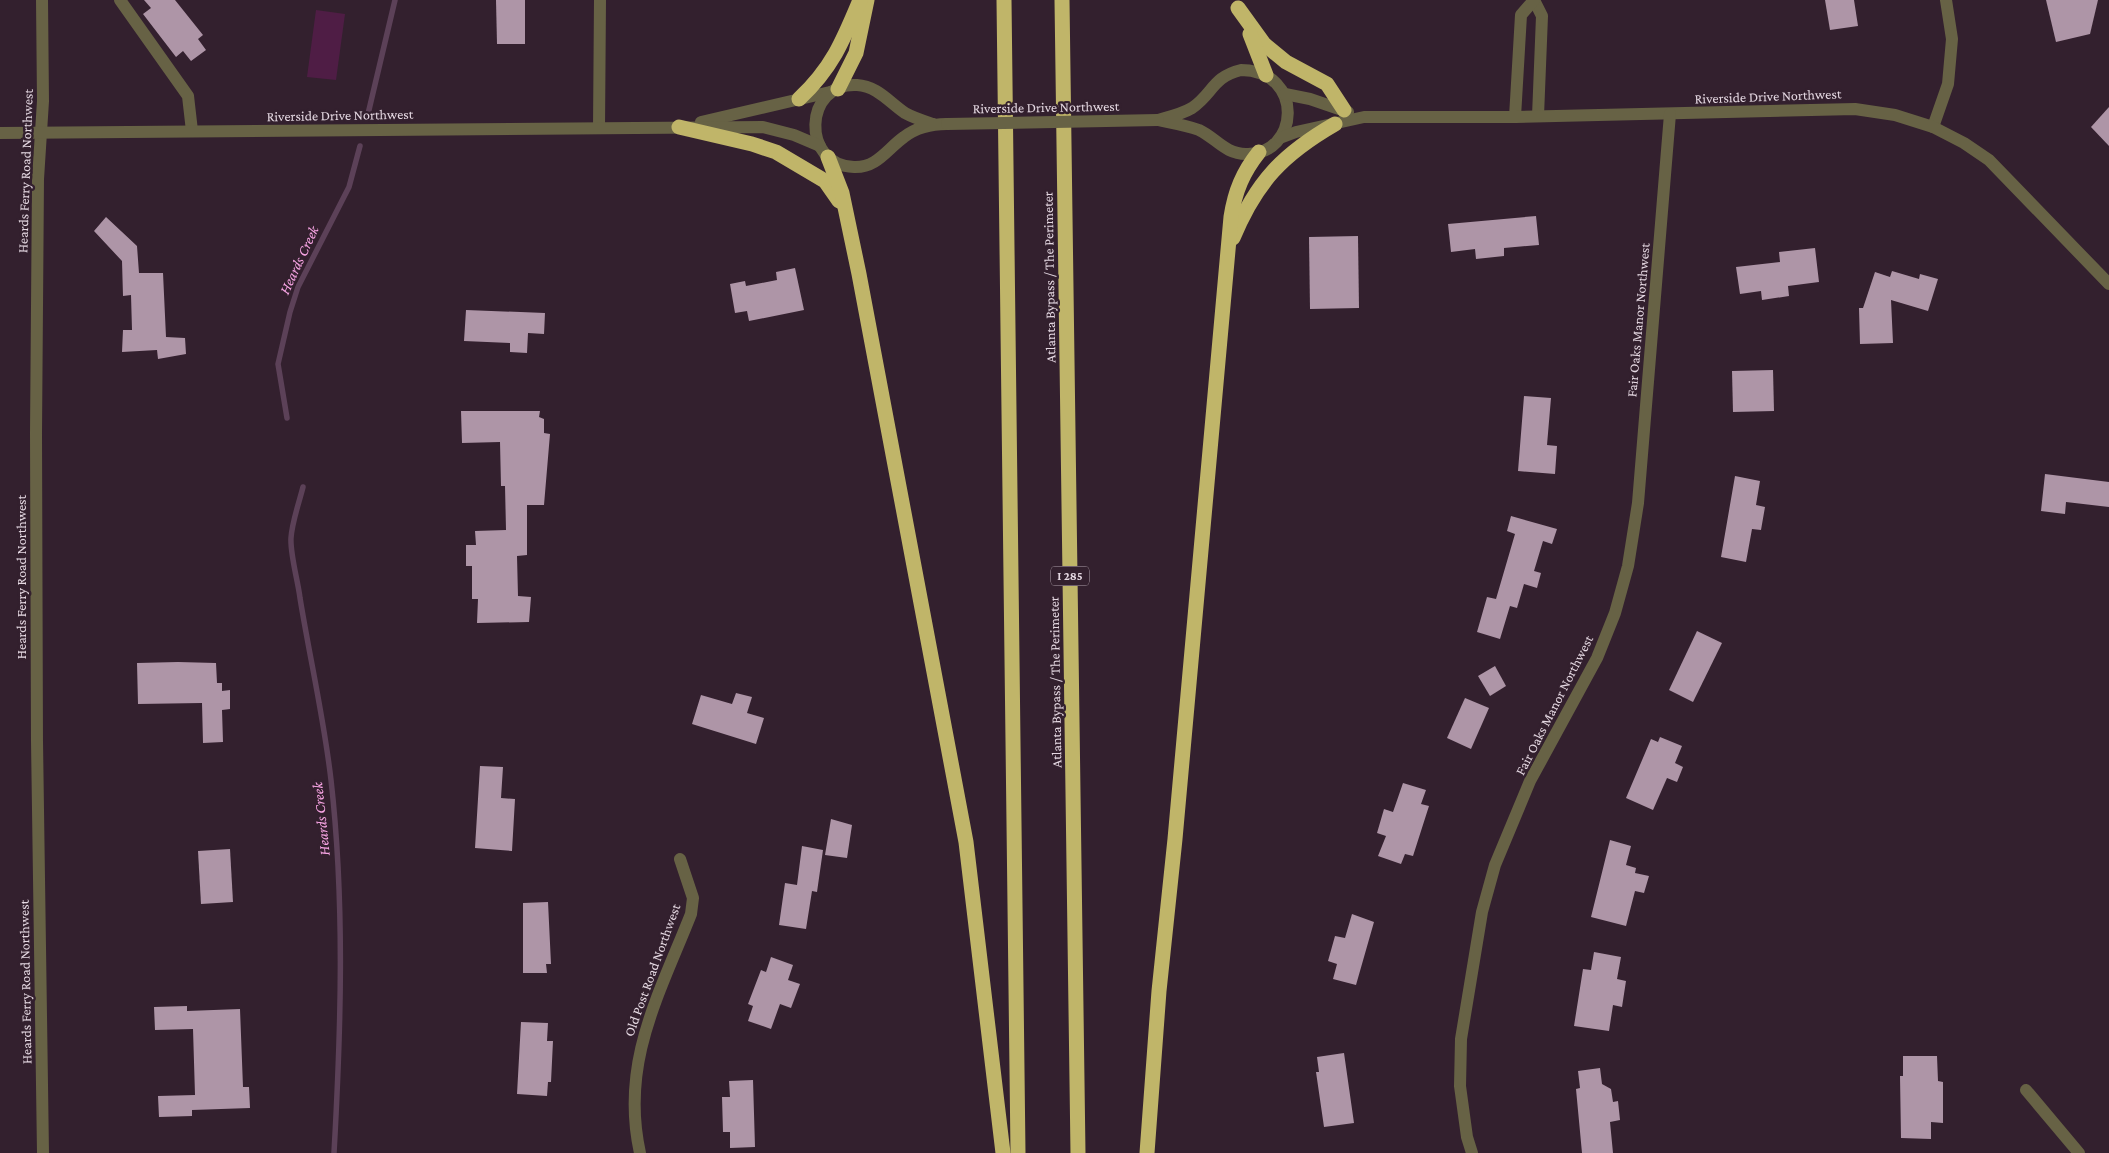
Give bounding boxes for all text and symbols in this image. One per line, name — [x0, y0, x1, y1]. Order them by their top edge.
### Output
street label: Riverside Drive Northwest — [1694, 85, 1842, 107]
street label: Heards Ferry Road Northwest — [14, 88, 36, 253]
street label: Riverside Drive Northwest — [972, 98, 1120, 116]
street label: Riverside Drive Northwest — [266, 106, 414, 124]
street label: Atlanta Bypass / The Perimeter — [1040, 191, 1058, 363]
water label: Heards Creek — [276, 222, 322, 297]
street label: Fair Oaks Manor Northwest — [1623, 242, 1653, 398]
street label: Heards Ferry Road Northwest — [13, 494, 29, 659]
road number: I 285 — [1051, 566, 1089, 586]
street label: Atlanta Bypass / The Perimeter — [1046, 596, 1064, 768]
street label: Fair Oaks Manor Northwest — [1512, 632, 1596, 778]
water label: Heards Creek — [309, 780, 333, 856]
street label: Heards Ferry Road Northwest — [16, 899, 34, 1064]
street label: Old Post Road Northwest — [621, 901, 684, 1039]

